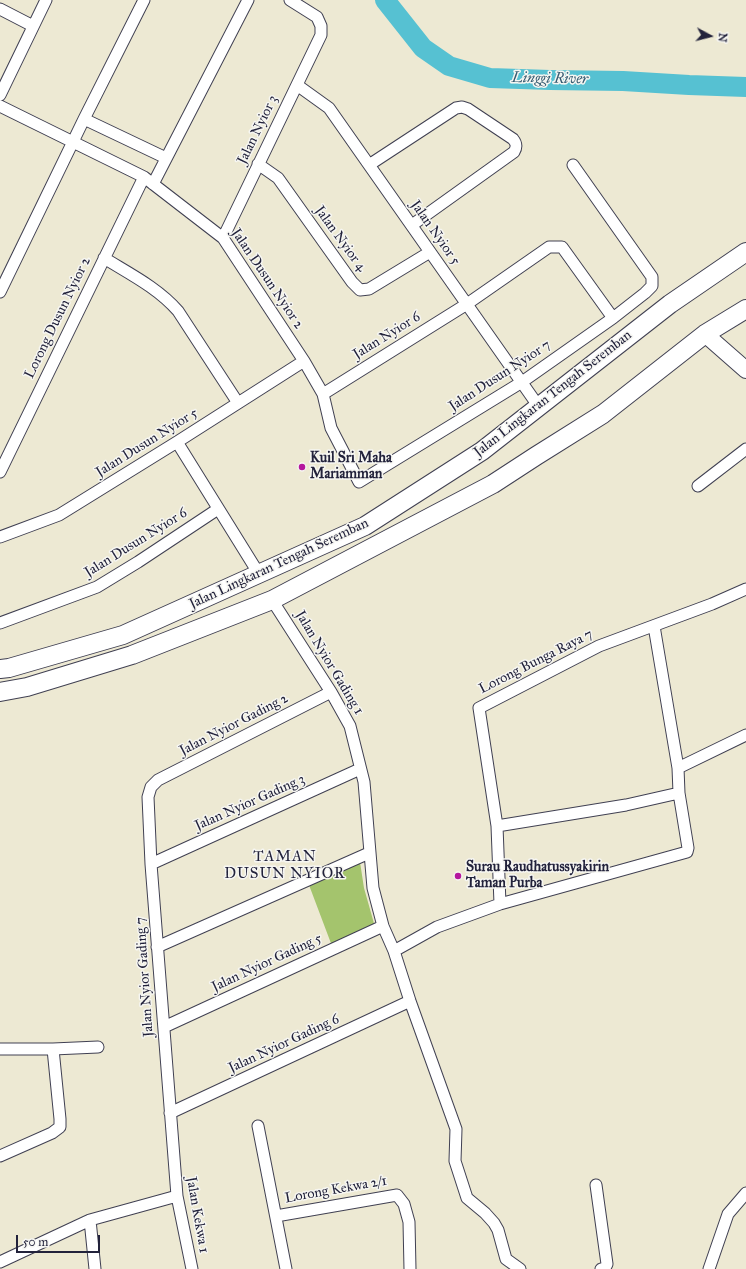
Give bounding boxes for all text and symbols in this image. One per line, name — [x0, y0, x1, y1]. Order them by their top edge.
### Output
north arrow — [690, 16, 730, 56]
text: N — [715, 32, 729, 43]
water label: Linggi River — [512, 69, 588, 89]
street label: Jalan Nyior 3 — [234, 93, 282, 167]
street label: Jalan Nyior 5 — [407, 197, 463, 269]
street label: Jalan Nyior 4 — [311, 203, 369, 275]
street label: Jalan Dusun Nyior 2 — [227, 226, 307, 332]
street label: Lorong Dusun Nyior 2 — [21, 255, 95, 381]
street label: Jalan Nyior 6 — [350, 309, 424, 363]
street label: Jalan Lingkaran Tengah Seremban — [471, 327, 635, 461]
street label: Jalan Dusun Nyior 7 — [446, 337, 554, 415]
street label: Jalan Dusun Nyior 5 — [93, 405, 201, 481]
place label: Kuil Sri Maha Mariamman — [310, 451, 392, 484]
marker: Kuil Sri Maha Mariamman — [297, 462, 307, 472]
street label: Jalan Dusun Nyior 6 — [82, 505, 190, 581]
street label: Jalan Lingkaran Tengah Seremban — [187, 515, 371, 613]
street label: Jalan Nyior Gading 1 — [291, 608, 367, 718]
street label: Lorong Bunga Raya 7 — [476, 626, 596, 698]
street label: Jalan Nyior Gading 2 — [177, 690, 291, 760]
street label: Jalan Nyior Gading 3 — [192, 771, 308, 835]
district label: TAMAN DUSUN NYIOR — [224, 848, 346, 883]
place label: Surau Raudhatussyakirin Taman Purba — [466, 860, 609, 892]
marker: Surau Raudhatussyakirin Taman Purba — [453, 871, 463, 881]
street label: Jalan Nyior Gading 7 — [132, 916, 158, 1038]
street label: Jalan Nyior Gading 5 — [209, 930, 325, 996]
street label: Jalan Nyior Gading 6 — [226, 1011, 342, 1077]
street label: Lorong Kekwa 2/1 — [284, 1173, 388, 1207]
street label: Jalan Kekwa 1 — [182, 1176, 212, 1254]
scale bar — [18, 1227, 102, 1253]
text: 50 m — [23, 1235, 48, 1249]

